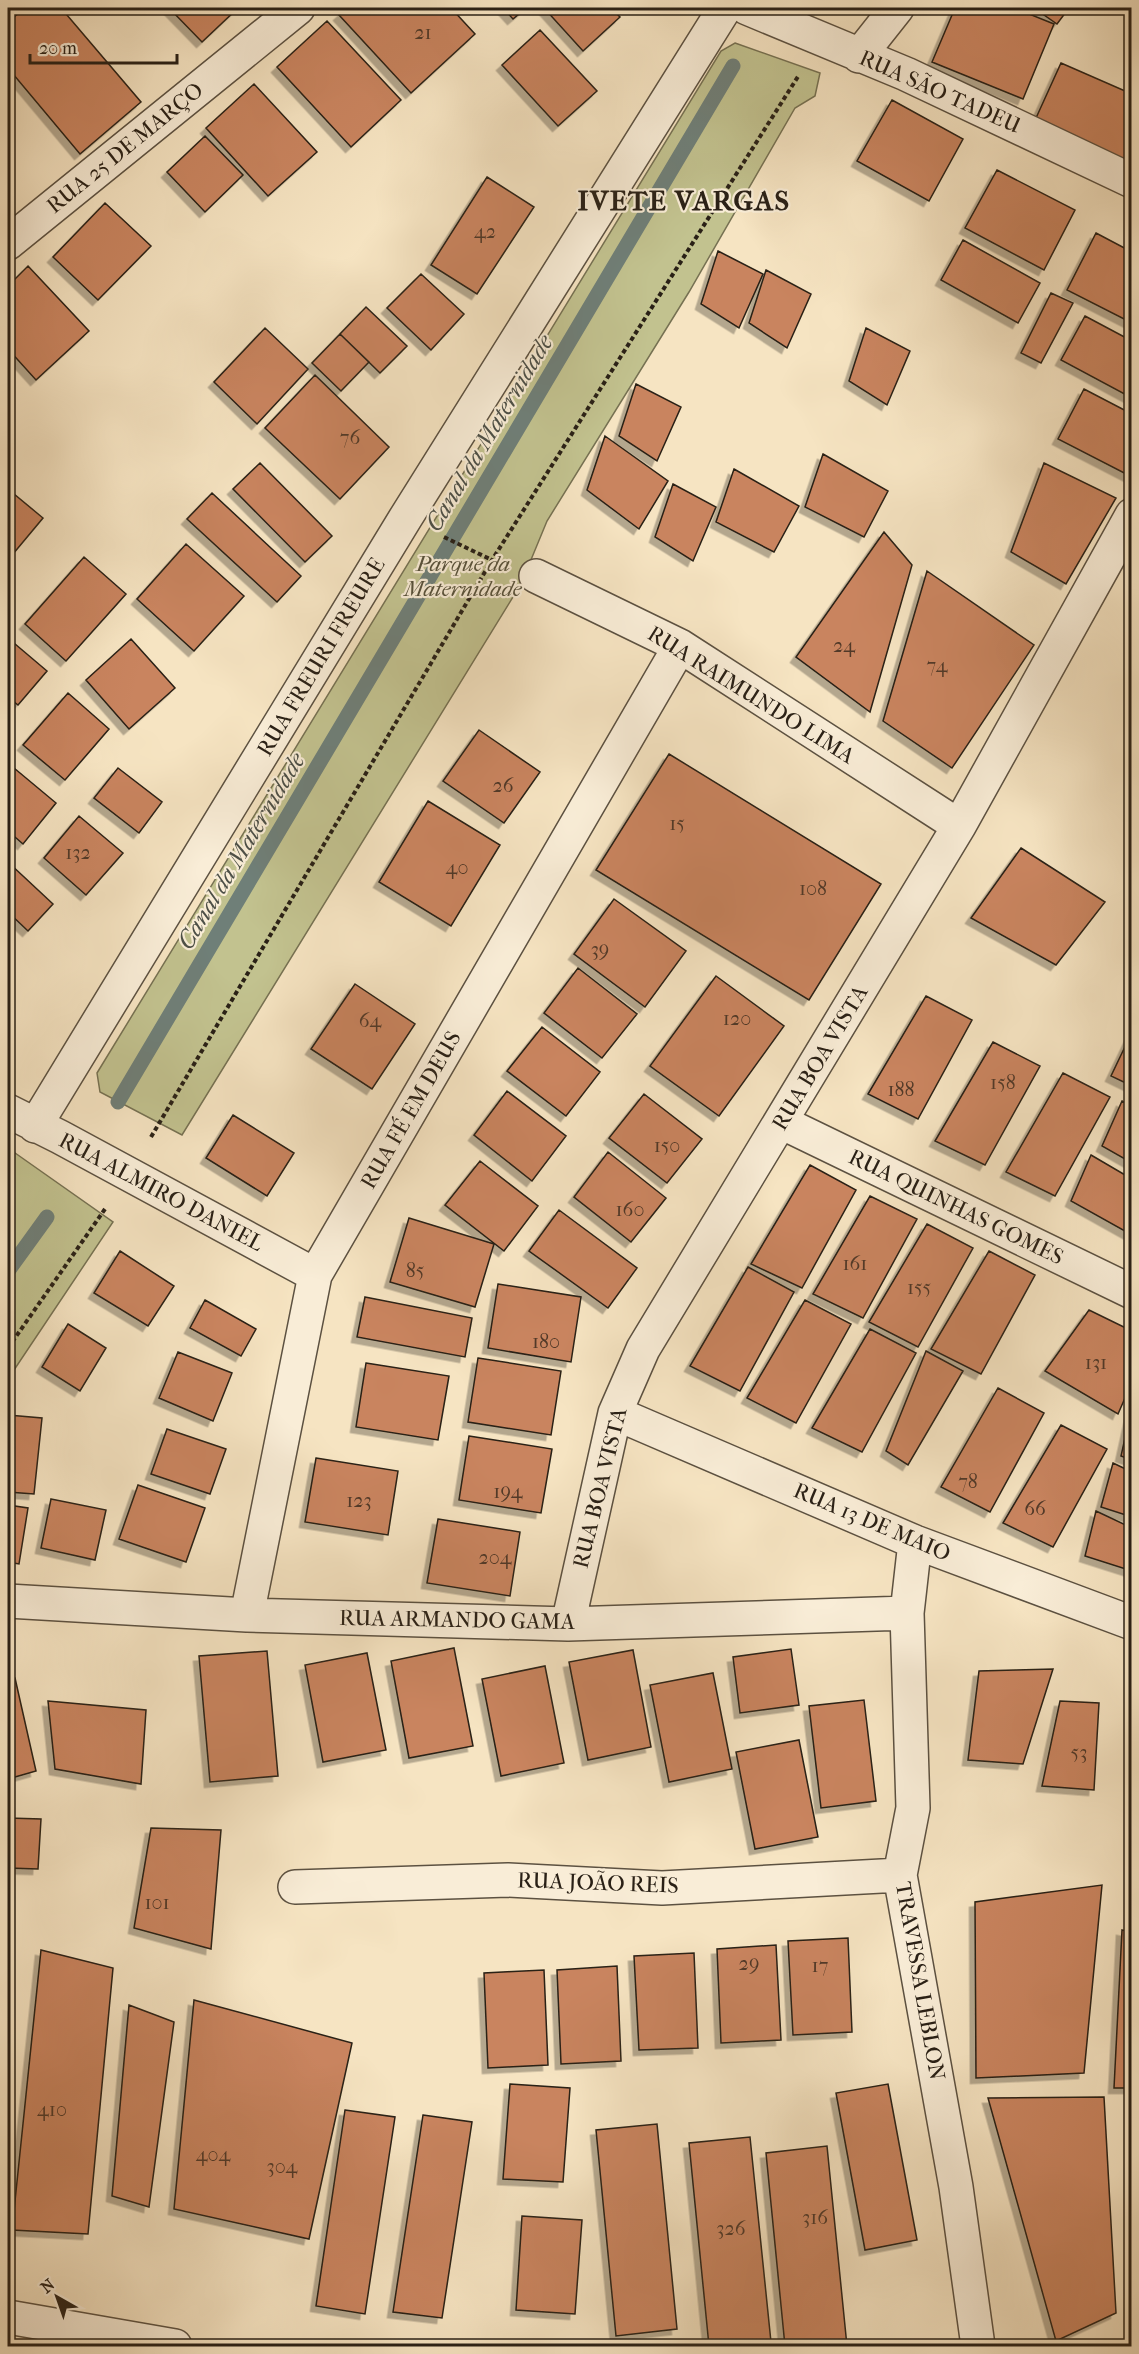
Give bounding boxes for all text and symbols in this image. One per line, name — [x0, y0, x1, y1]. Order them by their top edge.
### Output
house number: 21 — [414, 21, 432, 44]
scale bar — [30, 27, 177, 65]
text: 20 m — [39, 38, 77, 59]
street label: RUA SÃO TADEU — [855, 44, 1025, 139]
street label: RUA 25 DE MARÇO — [42, 77, 208, 219]
district label: IVETE VARGAS — [578, 184, 791, 217]
house number: 42 — [474, 220, 496, 243]
water label: Canal da Maternidade — [419, 329, 559, 536]
house number: 76 — [340, 426, 360, 449]
park label: Parque da Maternidade — [402, 551, 523, 602]
street label: RUA FREURI FREURE — [252, 553, 390, 761]
street label: RUA RAIMUNDO LIMA — [643, 621, 860, 770]
house number: 24 — [833, 634, 856, 657]
house number: 74 — [927, 654, 949, 677]
water label: Canal da Maternidade — [171, 747, 311, 954]
house number: 26 — [492, 774, 514, 797]
house number: 15 — [669, 812, 685, 835]
house number: 132 — [65, 841, 91, 864]
house number: 40 — [446, 856, 468, 879]
house number: 108 — [799, 877, 827, 900]
house number: 39 — [591, 938, 609, 961]
street label: RUA BOA VISTA — [766, 980, 874, 1135]
house number: 120 — [723, 1007, 751, 1030]
house number: 64 — [359, 1009, 382, 1032]
street label: RUA FÉ EM DEUS — [354, 1026, 467, 1194]
house number: 158 — [990, 1071, 1016, 1094]
house number: 188 — [887, 1078, 915, 1101]
street label: RUA ALMIRO DANIEL — [55, 1127, 268, 1257]
house number: 150 — [654, 1134, 680, 1157]
street label: RUA QUINHAS GOMES — [844, 1144, 1068, 1270]
house number: 160 — [616, 1198, 644, 1221]
house number: 161 — [843, 1252, 867, 1275]
house number: 85 — [406, 1259, 424, 1282]
house number: 155 — [907, 1276, 931, 1299]
house number: 180 — [532, 1330, 560, 1353]
house number: 131 — [1085, 1351, 1107, 1374]
street label: RUA BOA VISTA — [567, 1404, 633, 1571]
house number: 78 — [958, 1470, 978, 1493]
street label: RUA 13 DE MAIO — [790, 1477, 954, 1567]
house number: 194 — [493, 1480, 524, 1503]
house number: 123 — [346, 1489, 372, 1512]
house number: 66 — [1024, 1497, 1046, 1520]
house number: 204 — [479, 1546, 513, 1569]
street label: RUA ARMANDO GAMA — [339, 1605, 576, 1635]
house number: 53 — [1071, 1741, 1087, 1764]
street label: RUA JOÃO REIS — [517, 1866, 679, 1899]
street label: TRAVESSA LEBLON — [890, 1880, 950, 2083]
house number: 101 — [144, 1891, 170, 1914]
house number: 29 — [739, 1952, 759, 1975]
house number: 17 — [812, 1954, 829, 1977]
house number: 410 — [37, 2098, 67, 2121]
house number: 404 — [196, 2143, 231, 2166]
house number: 304 — [267, 2155, 299, 2178]
house number: 316 — [802, 2206, 828, 2229]
house number: 326 — [716, 2217, 746, 2240]
north arrow — [27, 2267, 87, 2327]
text: N — [37, 2274, 59, 2297]

